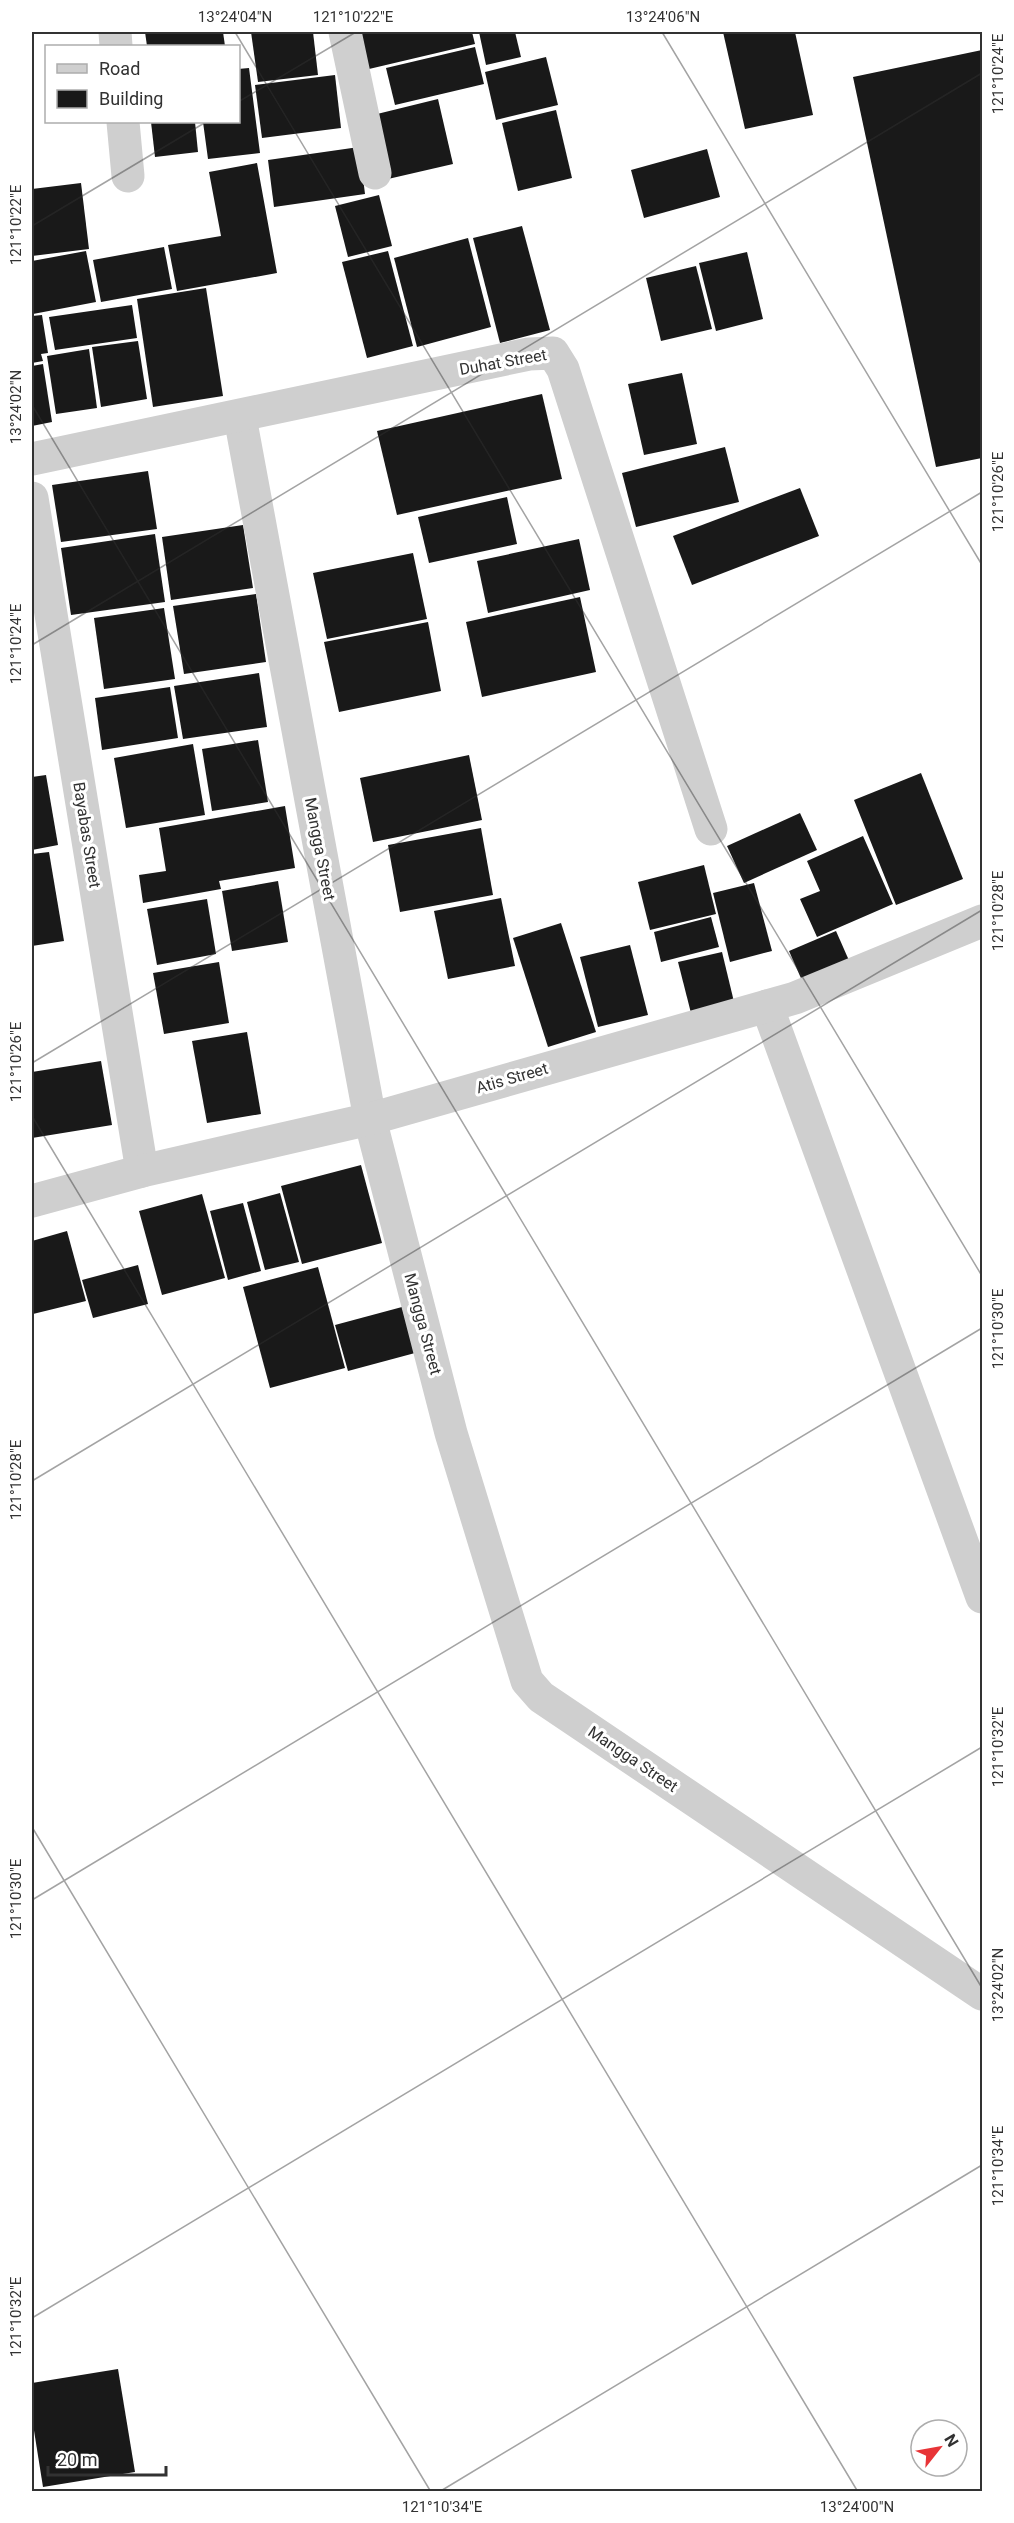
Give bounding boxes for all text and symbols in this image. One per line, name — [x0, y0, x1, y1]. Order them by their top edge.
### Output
text: 13°24'04"N — [198, 8, 272, 26]
text: 121°10'22"E — [313, 8, 394, 26]
text: 13°24'06"N — [626, 8, 700, 26]
text: 121°10'24"E — [989, 33, 1007, 114]
legend — [45, 45, 240, 123]
text: Road — [99, 58, 140, 79]
text: Building — [99, 88, 163, 109]
text: 121°10'22"E — [7, 184, 25, 265]
street label: Duhat Street — [458, 345, 548, 379]
text: 13°24'02"N — [7, 370, 25, 444]
text: 121°10'26"E — [989, 451, 1007, 532]
text: 121°10'24"E — [7, 603, 25, 684]
street label: Bayabas Street — [69, 781, 105, 889]
street label: Mangga Street — [301, 796, 339, 902]
text: 121°10'28"E — [989, 870, 1007, 951]
text: 121°10'26"E — [7, 1021, 25, 1102]
street label: Atis Street — [474, 1059, 550, 1097]
street label: Mangga Street — [400, 1271, 446, 1377]
text: 121°10'30"E — [989, 1288, 1007, 1369]
text: 121°10'28"E — [7, 1439, 25, 1520]
text: 121°10'32"E — [989, 1706, 1007, 1787]
street label: Mangga Street — [584, 1722, 682, 1796]
text: 121°10'30"E — [7, 1858, 25, 1939]
text: 13°24'02"N — [989, 1948, 1007, 2022]
text: 121°10'34"E — [989, 2125, 1007, 2206]
text: 121°10'32"E — [7, 2276, 25, 2357]
north arrow — [909, 2418, 969, 2478]
text: N — [940, 2431, 962, 2450]
scale bar — [48, 2439, 166, 2477]
text: 20 m — [57, 2449, 97, 2470]
text: 121°10'34"E — [402, 2498, 483, 2516]
text: 13°24'00"N — [820, 2498, 894, 2516]

